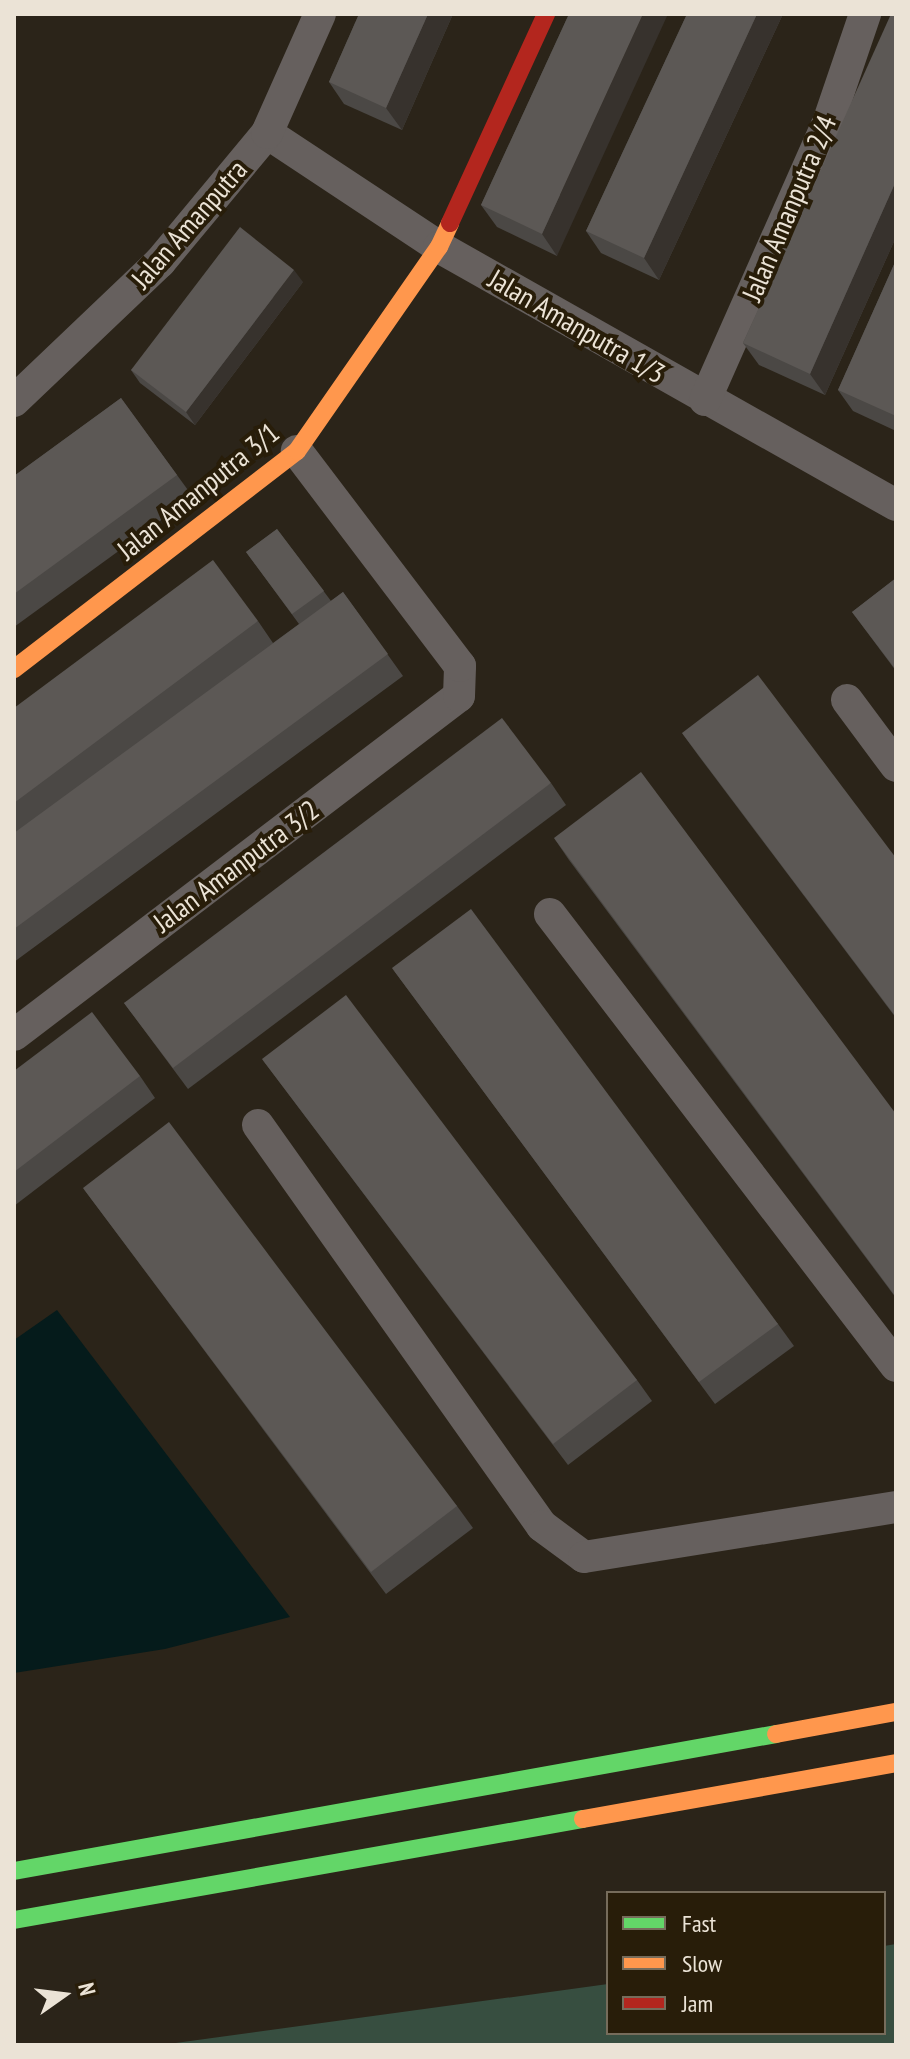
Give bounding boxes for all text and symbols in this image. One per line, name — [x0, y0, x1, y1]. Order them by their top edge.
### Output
street label: Jalan Amanputra 2/4 — [735, 110, 843, 306]
street label: Jalan Amanputra — [124, 153, 254, 295]
street label: Jalan Amanputra 1/3 — [482, 262, 672, 390]
street label: Jalan Amanputra 3/1 — [110, 415, 286, 567]
street label: Jalan Amanputra 3/2 — [146, 793, 326, 939]
legend — [606, 1891, 886, 2035]
text: Fast — [682, 1908, 716, 1939]
text: Slow — [682, 1948, 722, 1979]
north arrow — [24, 1955, 104, 2035]
text: N — [72, 1980, 102, 1998]
text: Jam — [682, 1988, 713, 2019]

